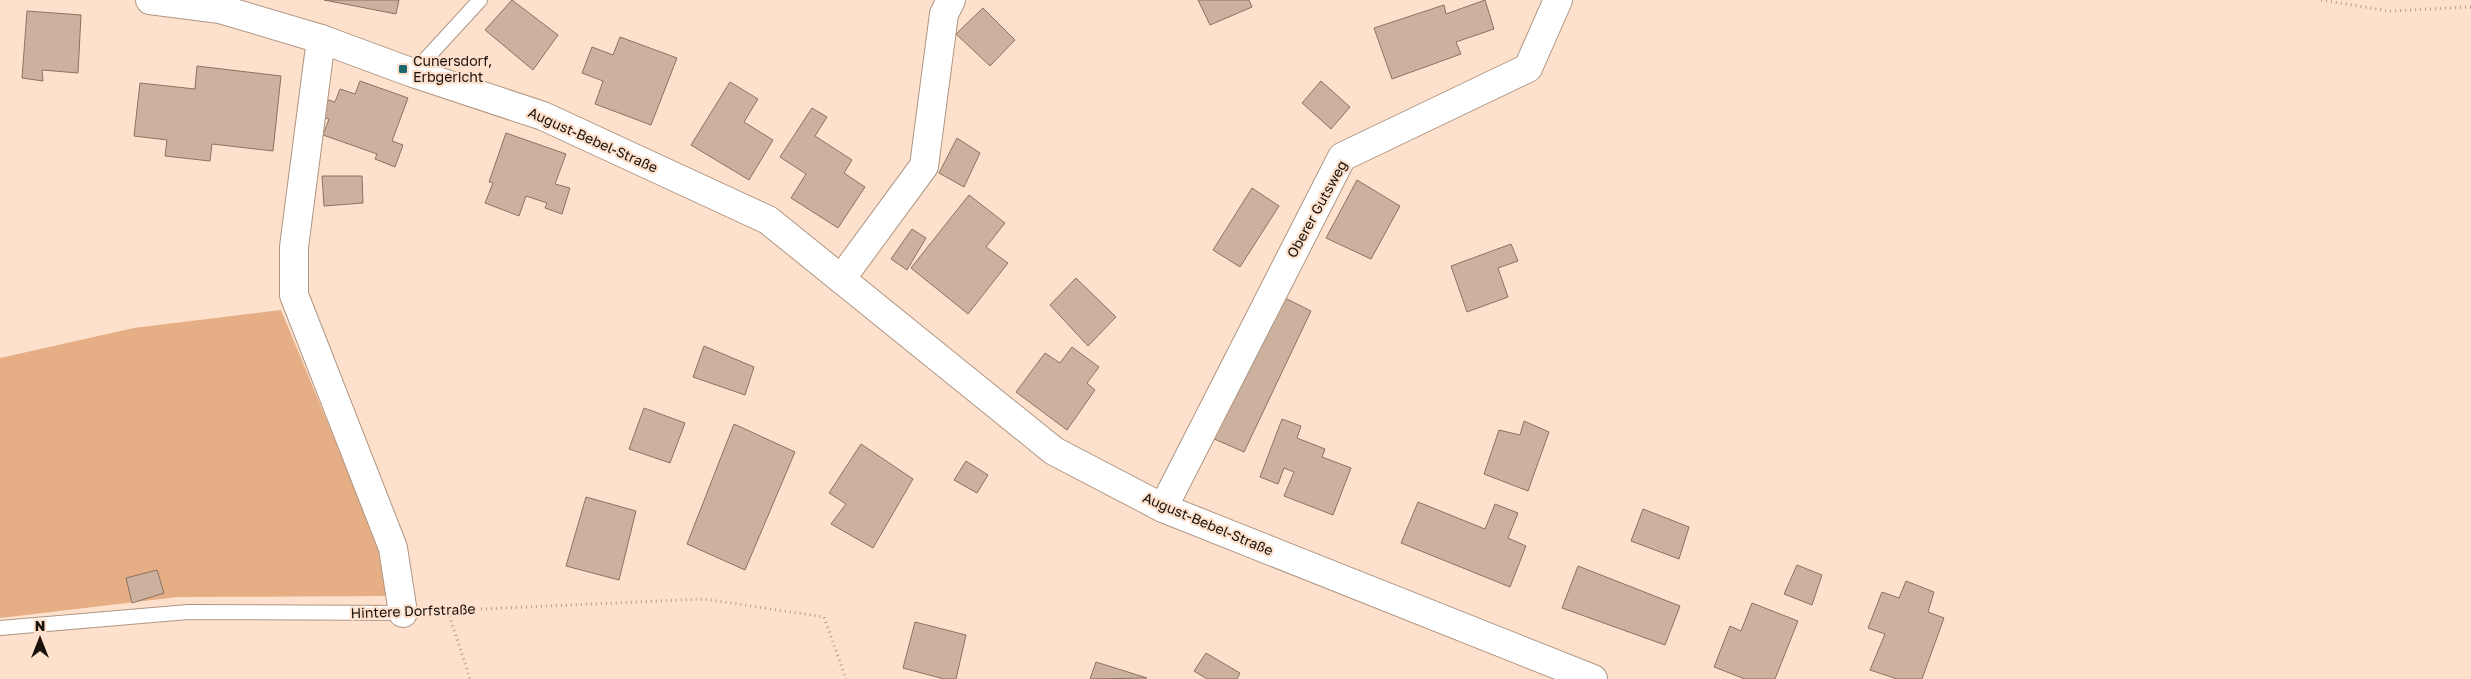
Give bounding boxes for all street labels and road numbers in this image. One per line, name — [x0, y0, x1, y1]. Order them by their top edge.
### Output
street label: August-Bebel-Straße — [526, 103, 661, 176]
street label: Oberer Gutsweg — [1283, 157, 1350, 260]
street label: August-Bebel-Straße — [1140, 488, 1276, 559]
street label: Hintere Dorfstraße — [350, 600, 476, 621]

